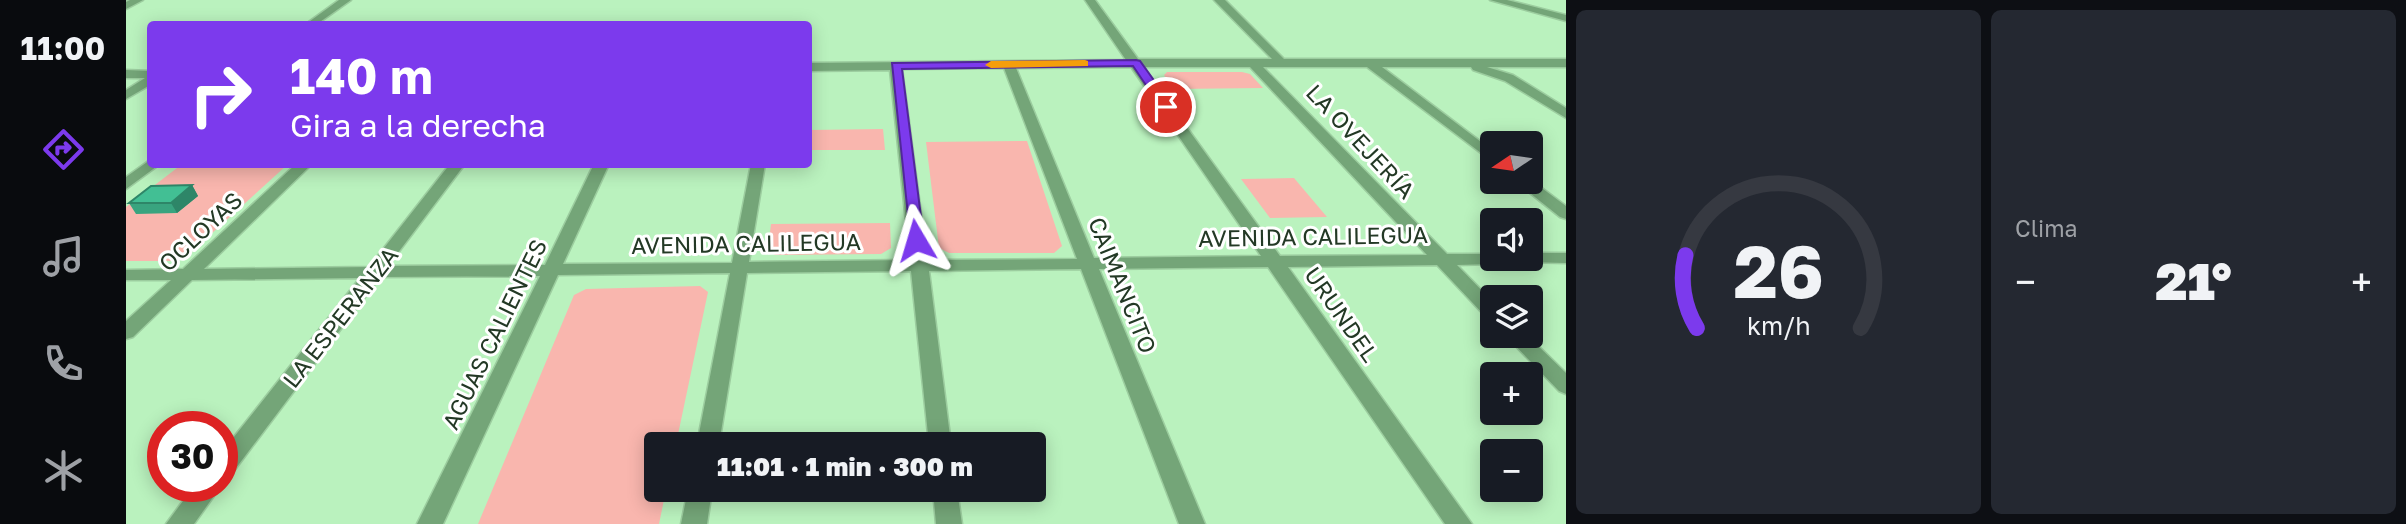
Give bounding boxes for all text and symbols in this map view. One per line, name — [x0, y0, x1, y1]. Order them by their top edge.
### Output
text: 11:00 — [21, 29, 105, 67]
text: 140 m — [290, 46, 433, 105]
icon: right — [175, 49, 266, 140]
pin — [1136, 77, 1196, 137]
street label: LA OVEJERÍA — [1301, 78, 1421, 204]
icon: arrive — [1147, 88, 1185, 126]
text: Gira a la derecha — [290, 106, 546, 144]
icon: directions — [39, 125, 88, 174]
north arrow — [1480, 131, 1544, 194]
map controls — [1480, 131, 1543, 502]
street label: OCLOYAS — [153, 185, 247, 277]
position arrow — [879, 203, 953, 277]
button: sound — [1480, 208, 1543, 271]
street label: CAIMANCITO — [1083, 213, 1163, 357]
text: Clima — [2015, 214, 2078, 242]
street label: AVENIDA CALILEGUA — [1198, 220, 1428, 252]
street label: AVENIDA CALILEGUA — [631, 227, 861, 259]
text: 26 — [1733, 227, 1824, 314]
icon: music — [39, 232, 88, 281]
street label: AGUAS CALIENTES — [436, 234, 552, 434]
street label: LA ESPERANZA — [276, 241, 404, 393]
text: 21° — [2155, 249, 2232, 311]
text: − — [2015, 259, 2036, 304]
text: + — [2351, 259, 2372, 304]
street label: URUNDEL — [1299, 261, 1385, 367]
button: layers — [1480, 285, 1543, 348]
text: km/h — [1747, 310, 1810, 341]
icon: phone — [39, 339, 88, 388]
button: + — [1480, 362, 1543, 425]
speed limit sign: 30 — [147, 411, 238, 502]
button: − — [1480, 439, 1543, 502]
icon: climate — [39, 446, 88, 495]
text: 11:01 · 1 min · 300 m — [717, 451, 973, 482]

